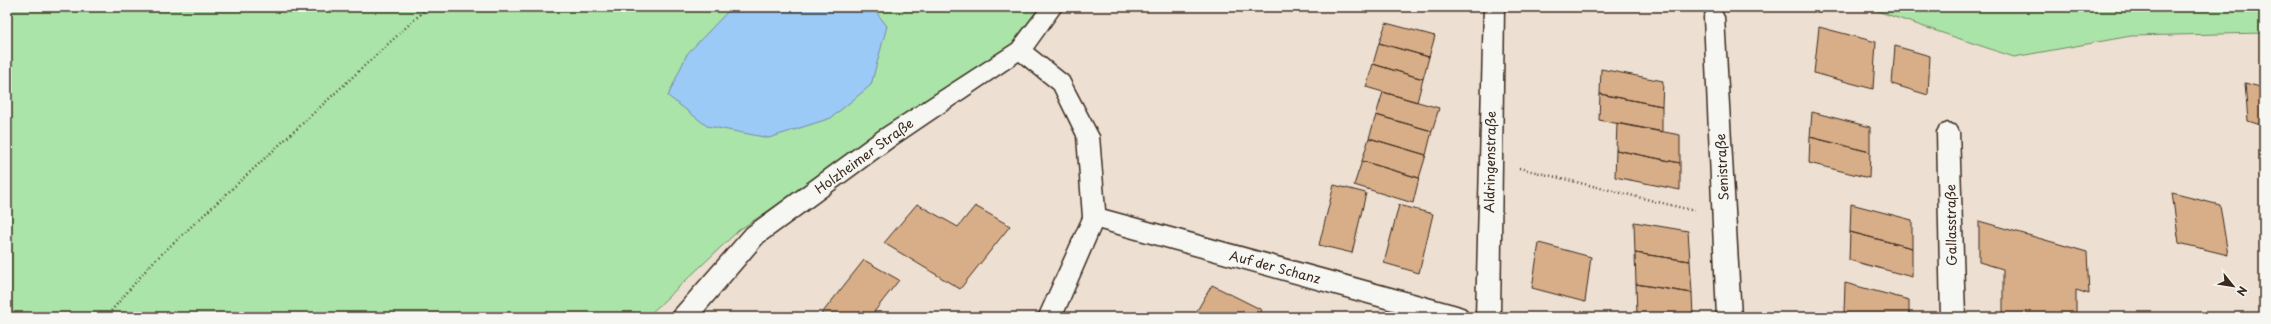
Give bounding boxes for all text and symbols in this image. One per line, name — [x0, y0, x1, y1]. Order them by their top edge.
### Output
street label: Aldringenstraße — [1479, 111, 1500, 213]
street label: Holzheimer Straße — [811, 113, 917, 198]
street label: Senistraße — [1710, 133, 1733, 201]
street label: Gallasstraße — [1940, 184, 1961, 266]
street label: Auf der Schanz — [1228, 245, 1323, 288]
north arrow — [2213, 266, 2253, 306]
text: N — [2232, 283, 2252, 300]

